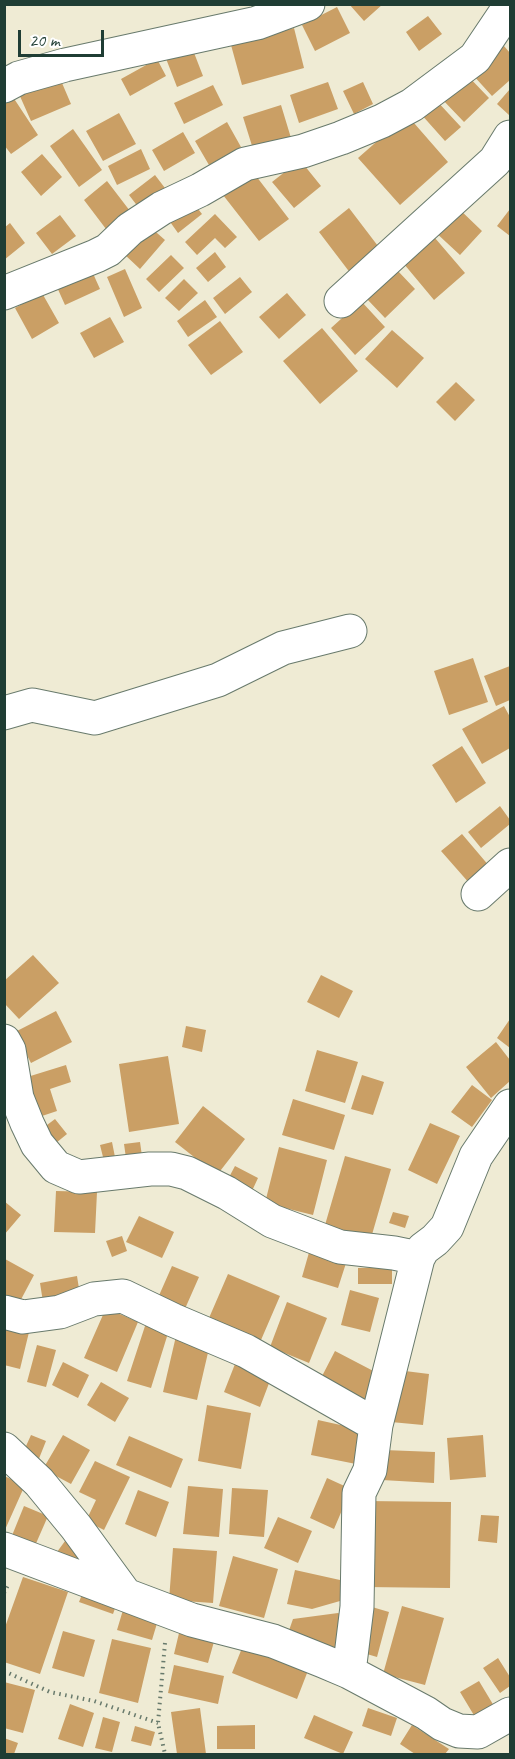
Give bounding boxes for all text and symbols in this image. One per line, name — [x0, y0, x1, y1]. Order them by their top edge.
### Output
scale bar — [21, 18, 106, 56]
text: 20 m — [29, 29, 60, 51]

